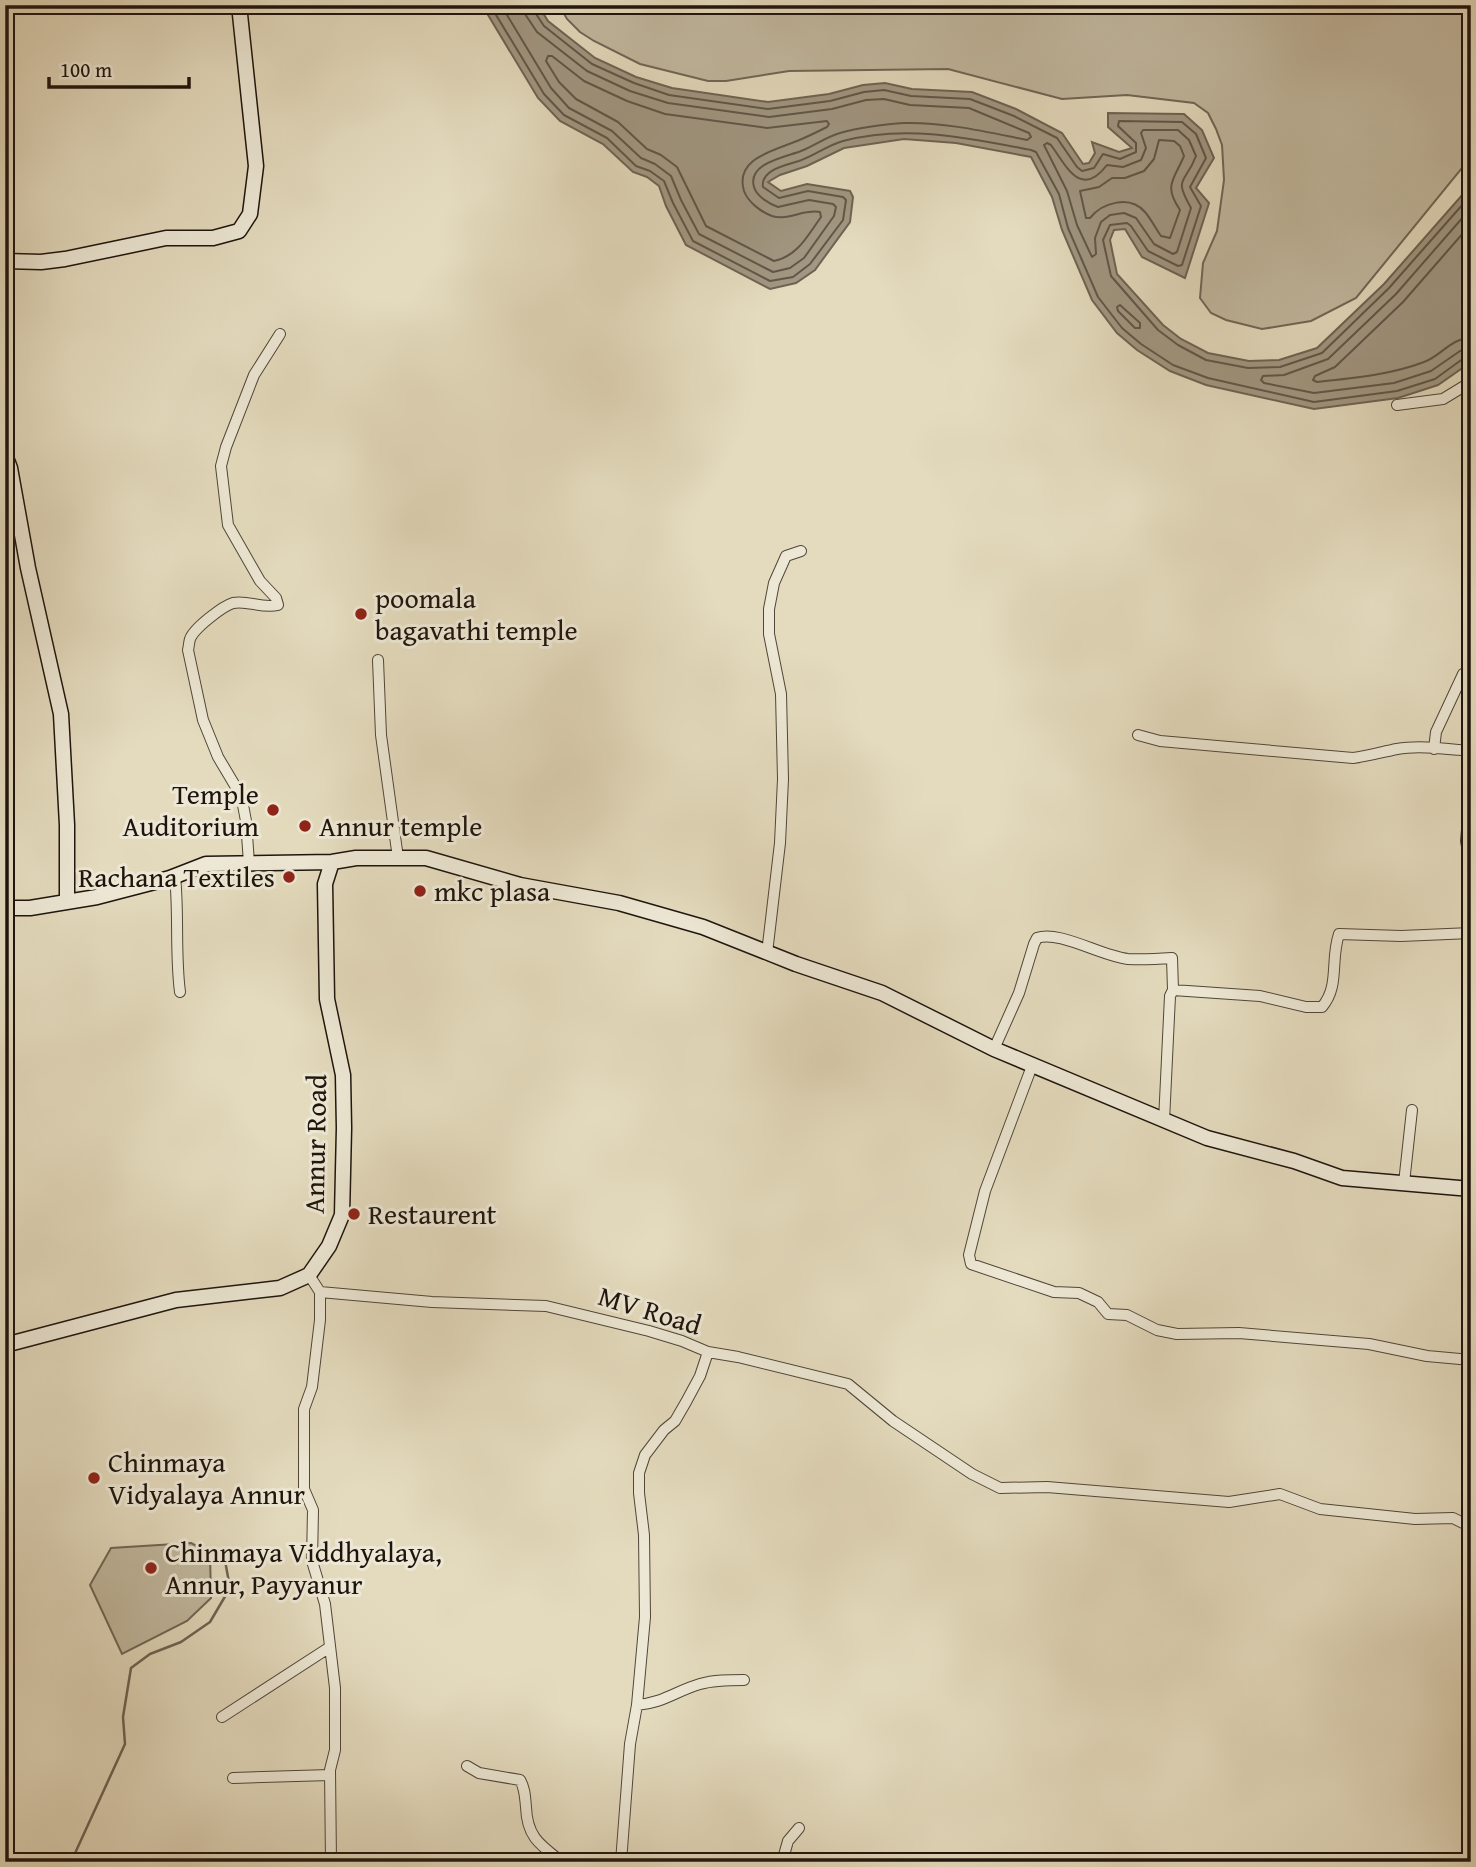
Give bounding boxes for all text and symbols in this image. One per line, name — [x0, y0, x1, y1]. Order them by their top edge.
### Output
scale bar — [49, 46, 189, 90]
text: 100 m — [60, 54, 112, 85]
place label: poomala bagavathi temple — [375, 577, 578, 650]
marker: poomala bagavathi temple — [353, 606, 369, 622]
place label: Temple Auditorium — [122, 773, 259, 846]
marker: Temple Auditorium — [265, 802, 281, 818]
place label: Annur temple — [319, 805, 482, 846]
marker: Annur temple — [297, 818, 313, 834]
place label: Rachana Textiles — [78, 856, 275, 897]
marker: Rachana Textiles — [281, 869, 297, 885]
place label: mkc plasa — [434, 870, 551, 911]
marker: mkc plasa — [412, 883, 428, 899]
street label: Annur Road — [293, 1074, 336, 1214]
place label: Restaurent — [368, 1193, 497, 1234]
marker: Restaurent — [346, 1206, 362, 1222]
street label: MV Road — [593, 1274, 707, 1345]
place label: Chinmaya Vidyalaya Annur — [108, 1441, 305, 1514]
marker: Chinmaya Vidyalaya Annur — [86, 1470, 102, 1486]
place label: Chinmaya Viddhyalaya, Annur, Payyanur — [165, 1531, 442, 1604]
marker: Chinmaya Viddhyalaya, Annur, Payyanur — [143, 1560, 159, 1576]

